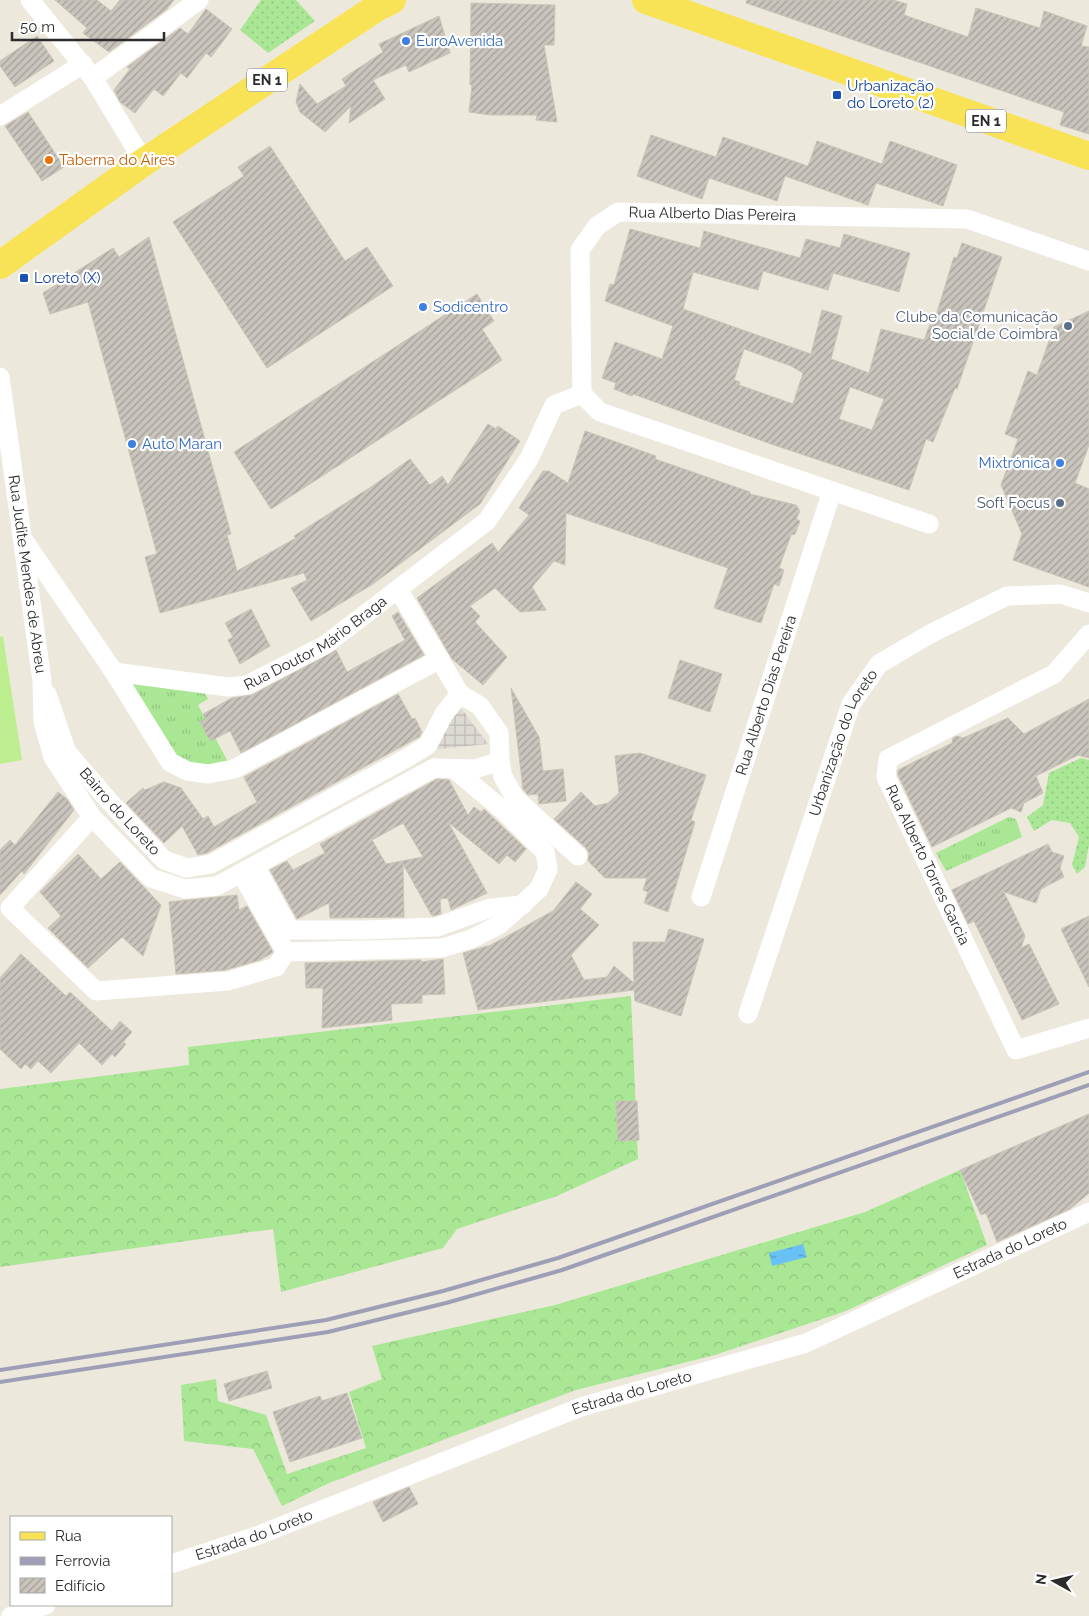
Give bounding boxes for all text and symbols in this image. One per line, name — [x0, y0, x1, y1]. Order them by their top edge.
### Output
scale bar — [12, 10, 165, 42]
text: 50 m — [20, 18, 55, 36]
place label: EuroAvenida — [416, 32, 503, 50]
marker: EuroAvenida — [400, 35, 412, 47]
road number: EN 1 — [247, 68, 287, 92]
place label: Urbanização do Loreto (2) — [847, 77, 934, 112]
marker: Urbanização do Loreto (2) — [831, 89, 843, 101]
road number: EN 1 — [966, 110, 1006, 132]
place label: Taberna do Aires — [59, 151, 175, 169]
marker: Taberna do Aires — [43, 154, 55, 166]
street label: Rua Alberto Dias Pereira — [629, 203, 796, 225]
place label: Loreto (X) — [34, 269, 100, 287]
marker: Loreto (X) — [18, 272, 30, 284]
place label: Sodicentro — [433, 298, 508, 316]
marker: Sodicentro — [417, 301, 429, 313]
place label: Clube da Comunicação Social de Coimbra — [896, 308, 1058, 343]
marker: Clube da Comunicação Social de Coimbra — [1062, 320, 1074, 332]
place label: Auto Maran — [142, 435, 222, 453]
marker: Auto Maran — [126, 438, 138, 450]
place label: Mixtrónica — [979, 454, 1050, 472]
marker: Mixtrónica — [1054, 457, 1066, 469]
street label: Rua Judite Mendes de Abreu — [5, 474, 50, 674]
place label: Soft Focus — [977, 494, 1050, 512]
marker: Soft Focus — [1054, 497, 1066, 509]
street label: Rua Doutor Mário Braga — [241, 592, 390, 694]
street label: Rua Alberto Dias Pereira — [732, 613, 800, 778]
street label: Urbanização do Loreto — [805, 666, 882, 819]
street label: Bairro do Loreto — [76, 764, 164, 859]
street label: Rua Alberto Torres Garcia — [882, 782, 974, 948]
street label: Estrada do Loreto — [950, 1214, 1070, 1283]
street label: Estrada do Loreto — [569, 1367, 694, 1419]
street label: Estrada do Loreto — [193, 1506, 315, 1564]
legend — [10, 1516, 172, 1606]
text: Rua — [55, 1527, 82, 1545]
text: Ferrovia — [55, 1552, 111, 1570]
north arrow — [1029, 1556, 1079, 1606]
text: N — [1032, 1573, 1050, 1586]
text: Edifício — [55, 1577, 105, 1595]

